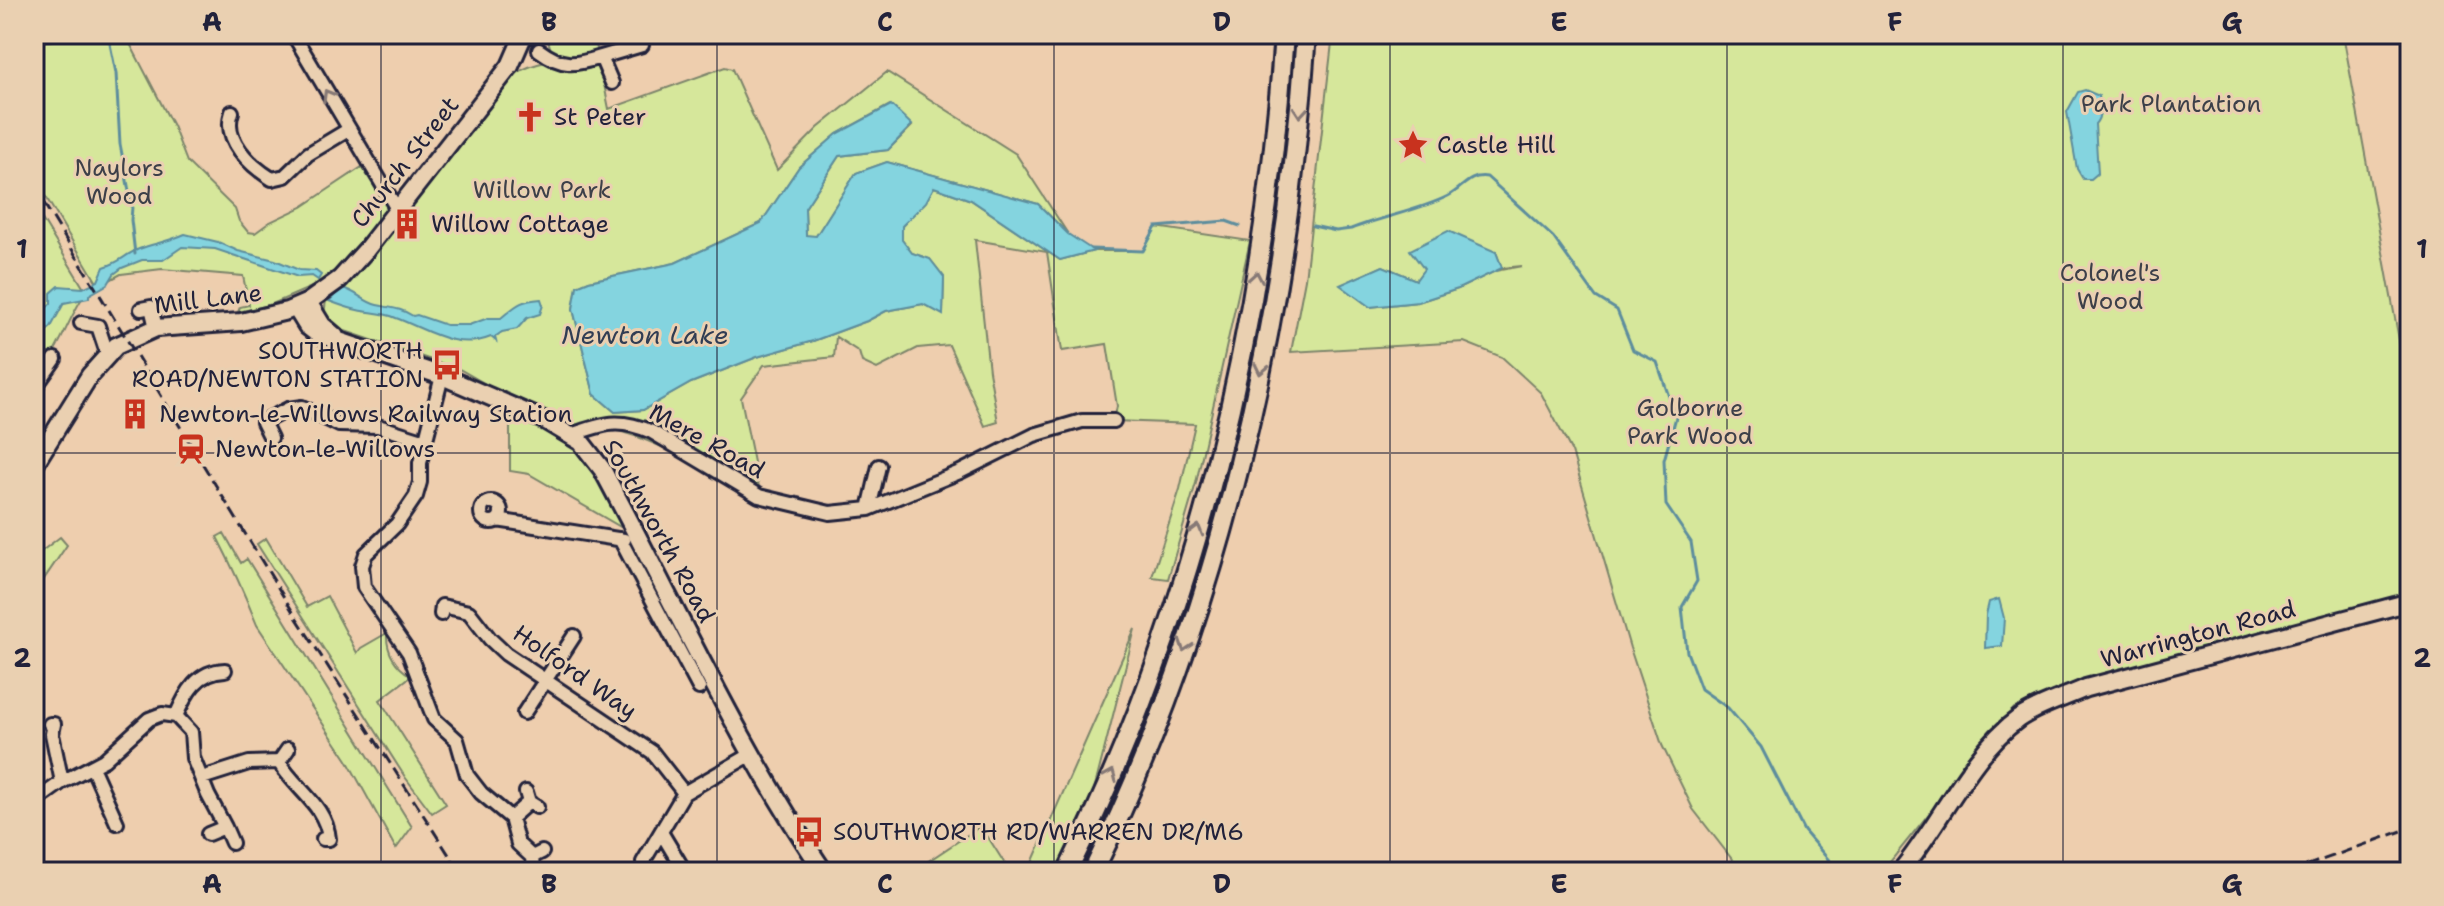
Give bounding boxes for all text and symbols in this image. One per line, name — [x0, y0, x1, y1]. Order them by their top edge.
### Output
text: A — [202, 4, 222, 39]
text: B — [541, 4, 557, 39]
text: C — [877, 4, 893, 39]
text: D — [1213, 4, 1231, 39]
text: E — [1550, 4, 1568, 39]
text: F — [1887, 4, 1903, 39]
text: G — [2222, 4, 2243, 39]
park label: Park Plantation — [2081, 88, 2261, 120]
one-way arrow — [322, 89, 338, 104]
street label: Church Street — [344, 90, 466, 234]
church icon: St Peter — [513, 100, 547, 134]
place label: St Peter — [554, 101, 646, 133]
one-way arrow — [1292, 106, 1309, 119]
place icon: Castle Hill — [1396, 128, 1430, 162]
place label: Castle Hill — [1437, 129, 1556, 161]
park label: Naylors Wood — [74, 152, 164, 212]
park label: Willow Park — [473, 174, 611, 206]
building icon: Willow Cottage — [390, 207, 424, 241]
place label: Willow Cottage — [431, 208, 609, 240]
text: 1 — [16, 231, 28, 266]
text: 1 — [2416, 231, 2428, 266]
park label: Colonel's Wood — [2060, 257, 2160, 317]
one-way arrow — [1246, 270, 1263, 284]
street label: Mill Lane — [152, 277, 264, 321]
water label: Newton Lake — [561, 317, 729, 352]
place label: SOUTHWORTH ROAD/NEWTON STATION — [132, 335, 423, 395]
bus stop icon: SOUTHWORTH ROAD/NEWTON STATION — [430, 348, 464, 382]
one-way arrow — [1254, 362, 1271, 375]
park label: Golborne Park Wood — [1627, 392, 1753, 452]
street label: Mere Road — [643, 396, 771, 486]
building icon: Newton-le-Willows Railway Station — [118, 397, 152, 431]
place label: Newton-le-Willows Railway Station — [159, 398, 572, 430]
station icon: Newton-le-Willows — [174, 432, 208, 466]
place label: Newton-le-Willows — [215, 433, 435, 465]
street label: Southworth Road — [595, 434, 723, 628]
one-way arrow — [1188, 524, 1205, 538]
street label: Warrington Road — [2097, 593, 2299, 675]
street label: Holford Way — [506, 617, 644, 727]
one-way arrow — [1178, 638, 1194, 652]
text: 2 — [13, 640, 31, 675]
text: 2 — [2413, 640, 2431, 675]
one-way arrow — [1101, 769, 1117, 783]
bus stop icon: SOUTHWORTH RD/WARREN DR/M6 — [792, 815, 826, 849]
place label: SOUTHWORTH RD/WARREN DR/M6 — [833, 816, 1244, 848]
text: A — [202, 866, 222, 901]
text: B — [541, 866, 557, 901]
text: C — [877, 866, 893, 901]
text: D — [1213, 866, 1231, 901]
text: E — [1550, 866, 1568, 901]
text: F — [1887, 866, 1903, 901]
text: G — [2222, 866, 2243, 901]

